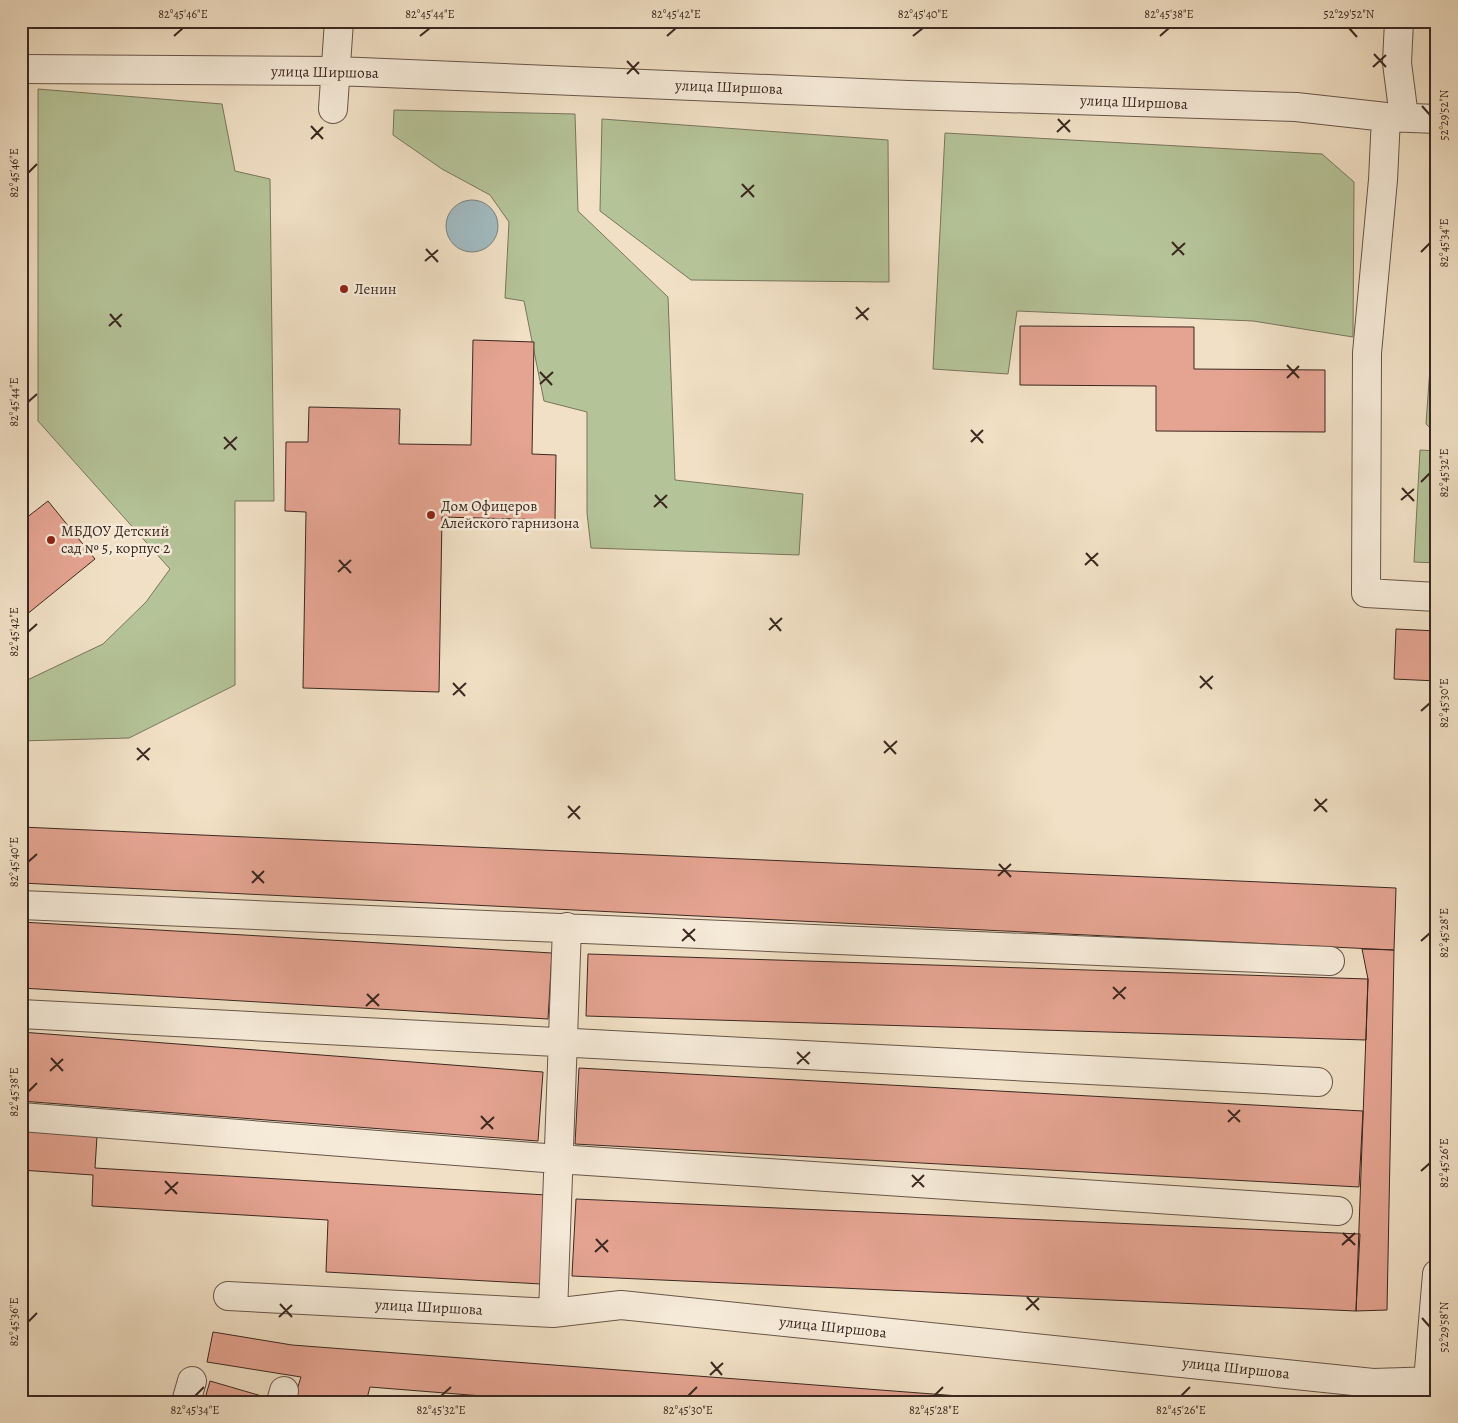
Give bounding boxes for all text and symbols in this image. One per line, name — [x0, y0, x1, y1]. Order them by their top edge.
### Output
text: 82°45'46"E — [158, 6, 208, 22]
text: 82°45'44"E — [405, 6, 455, 22]
text: 82°45'42"E — [651, 6, 701, 22]
text: 82°45'40"E — [898, 6, 948, 22]
text: 82°45'38"E — [1144, 6, 1194, 22]
text: 52°29'52"N — [1324, 6, 1375, 22]
street label: улица Ширшова — [270, 61, 379, 83]
street label: улица Ширшова — [674, 75, 783, 99]
text: 52°29'52"N — [1436, 89, 1452, 140]
street label: улица Ширшова — [1079, 90, 1188, 114]
text: 82°45'46"E — [6, 148, 22, 198]
text: 82°45'34"E — [1436, 219, 1452, 267]
place label: Ленин — [354, 279, 397, 299]
marker: Ленин — [338, 283, 350, 295]
text: 82°45'44"E — [6, 377, 22, 427]
text: 82°45'32"E — [1436, 448, 1452, 498]
place label: Дом Офицеров Алейского гарнизона — [440, 496, 580, 533]
marker: Дом Офицеров Алейского гарнизона — [425, 509, 437, 521]
place label: МБДОУ Детский сад № 5, корпус 2 — [61, 521, 170, 558]
marker: МБДОУ Детский сад № 5, корпус 2 — [45, 534, 57, 546]
text: 82°45'42"E — [6, 607, 22, 657]
text: 82°45'30"E — [1436, 678, 1452, 728]
text: 82°45'40"E — [6, 837, 22, 887]
text: 82°45'28"E — [1436, 908, 1452, 958]
text: 82°45'38"E — [6, 1067, 22, 1117]
text: 82°45'26"E — [1436, 1138, 1452, 1188]
street label: улица Ширшова — [374, 1294, 483, 1320]
text: 82°45'36"E — [6, 1297, 22, 1347]
text: 52°29'58"N — [1436, 1301, 1452, 1352]
street label: улица Ширшова — [777, 1311, 888, 1343]
street label: улица Ширшова — [1180, 1352, 1291, 1384]
text: 82°45'34"E — [171, 1402, 219, 1418]
text: 82°45'32"E — [416, 1402, 466, 1418]
text: 82°45'30"E — [663, 1402, 713, 1418]
text: 82°45'28"E — [909, 1402, 959, 1418]
text: 82°45'26"E — [1156, 1402, 1206, 1418]

